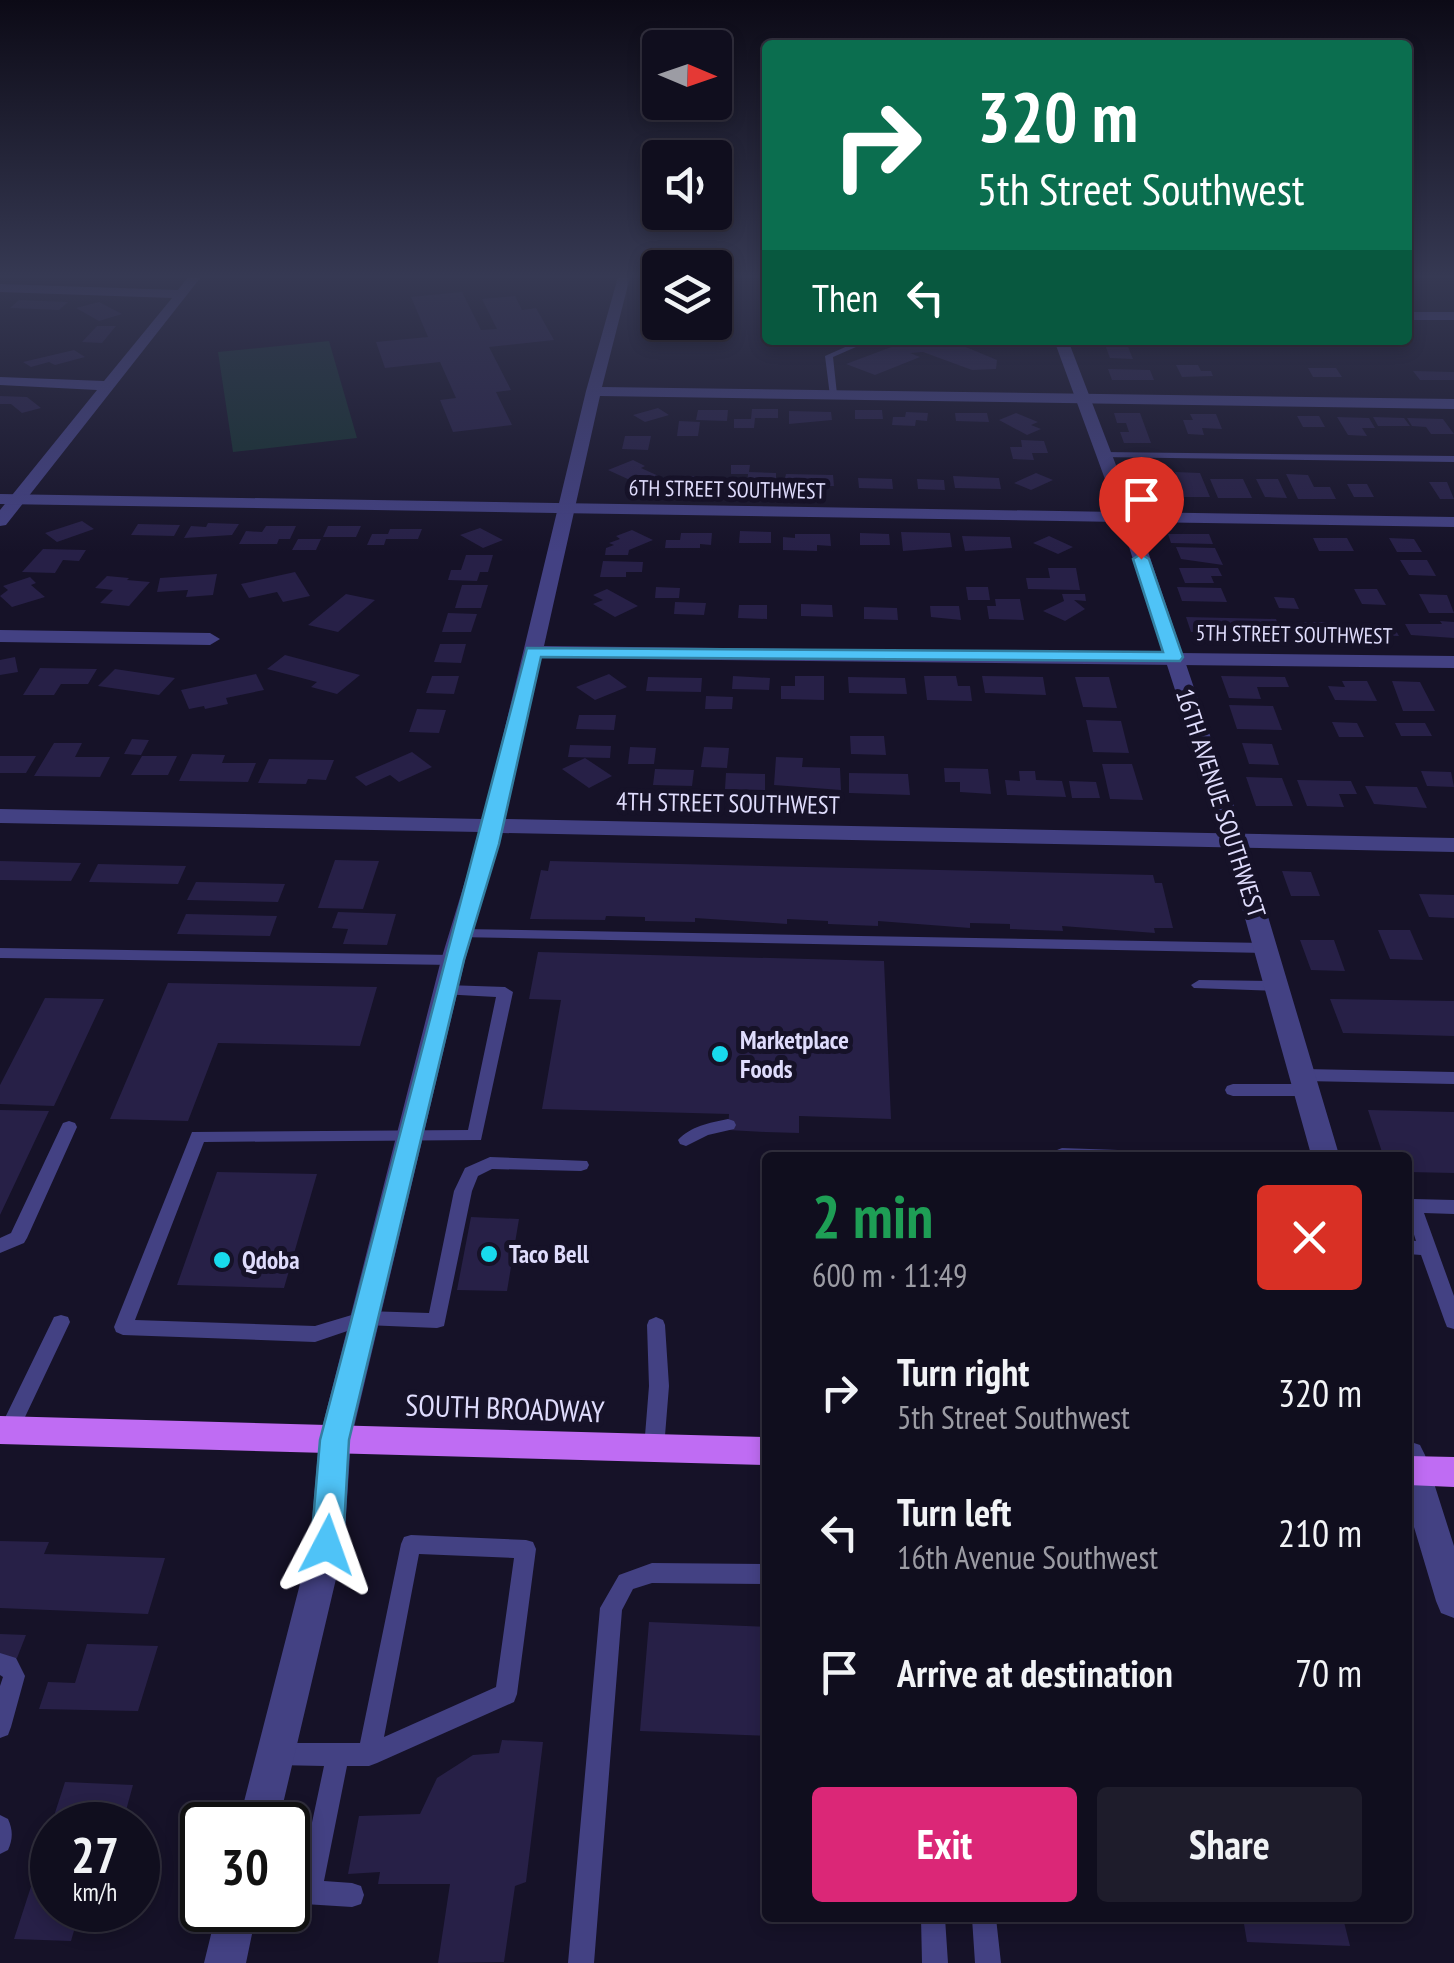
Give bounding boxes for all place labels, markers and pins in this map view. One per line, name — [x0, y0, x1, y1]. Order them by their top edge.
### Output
pin — [1099, 457, 1184, 560]
place label: Marketplace Foods — [740, 1024, 849, 1085]
marker: Marketplace Foods — [709, 1043, 731, 1065]
place label: Taco Bell — [509, 1238, 590, 1270]
marker: Taco Bell — [478, 1243, 500, 1265]
place label: Qdoba — [242, 1244, 299, 1276]
marker: Qdoba — [211, 1249, 233, 1271]

